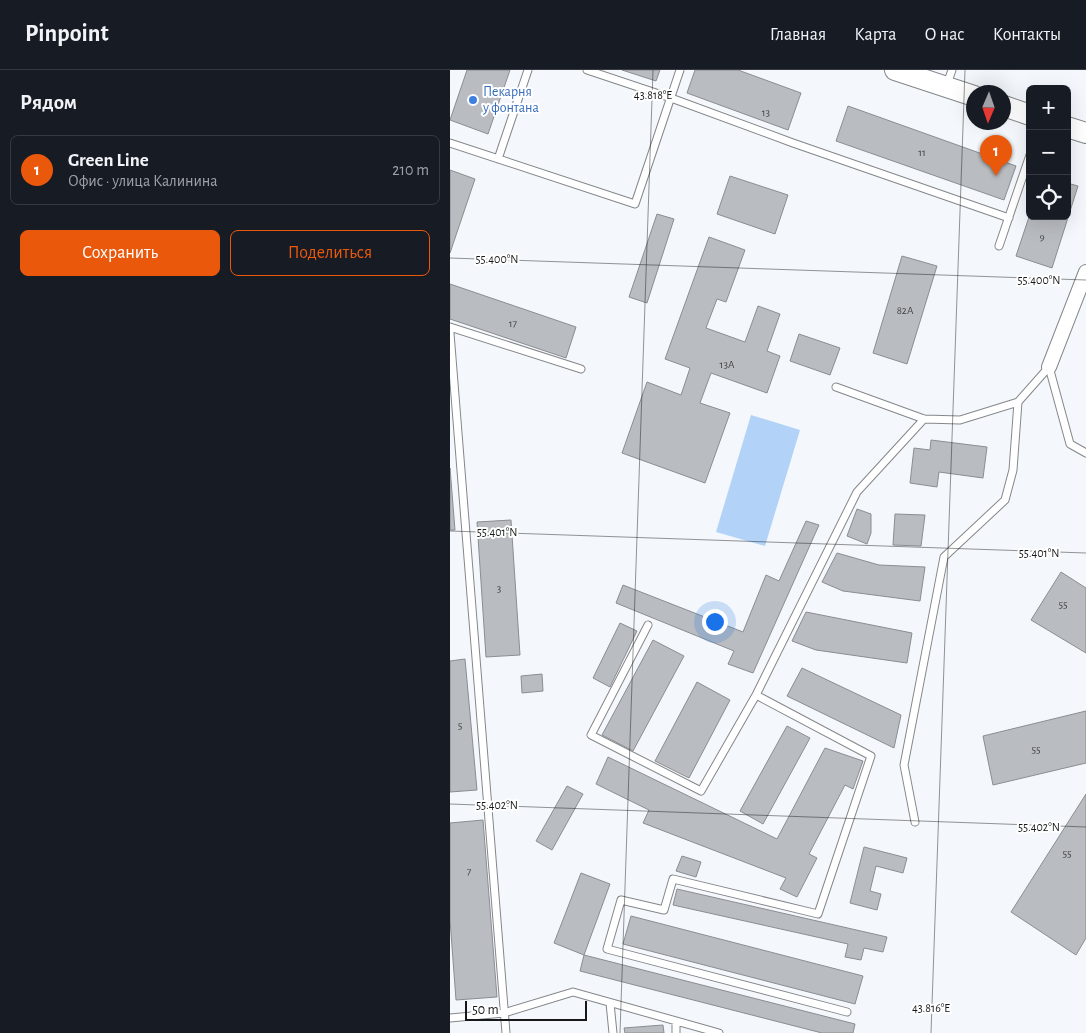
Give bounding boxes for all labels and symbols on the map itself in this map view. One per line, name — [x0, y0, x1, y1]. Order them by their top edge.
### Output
place label: Пекарня у фонтана — [482, 85, 539, 115]
north arrow — [966, 85, 1011, 130]
text: 43.818°E — [634, 89, 672, 101]
marker: Пекарня у фонтана — [467, 94, 479, 106]
house number: 13 — [762, 107, 771, 118]
pin: 1 — [980, 135, 1012, 176]
house number: 11 — [918, 147, 926, 158]
house number: 9 — [1039, 231, 1045, 242]
text: 55.400°N — [476, 253, 518, 265]
text: 55.400°N — [1018, 274, 1060, 286]
house number: 82А — [897, 305, 914, 316]
house number: 17 — [509, 318, 518, 329]
house number: 13А — [720, 359, 735, 370]
text: 55.401°N — [477, 526, 517, 538]
text: 55.401°N — [1019, 547, 1059, 559]
house number: 3 — [497, 583, 502, 594]
house number: 55 — [1058, 599, 1068, 610]
your location — [702, 609, 728, 635]
house number: 5 — [458, 720, 463, 731]
house number: 55 — [1031, 744, 1041, 755]
text: 55.402°N — [476, 799, 518, 811]
text: 55.402°N — [1018, 821, 1060, 833]
house number: 55 — [1062, 848, 1072, 859]
house number: 7 — [467, 866, 472, 877]
scale bar — [465, 998, 588, 1021]
text: 43.816°E — [912, 1002, 950, 1014]

